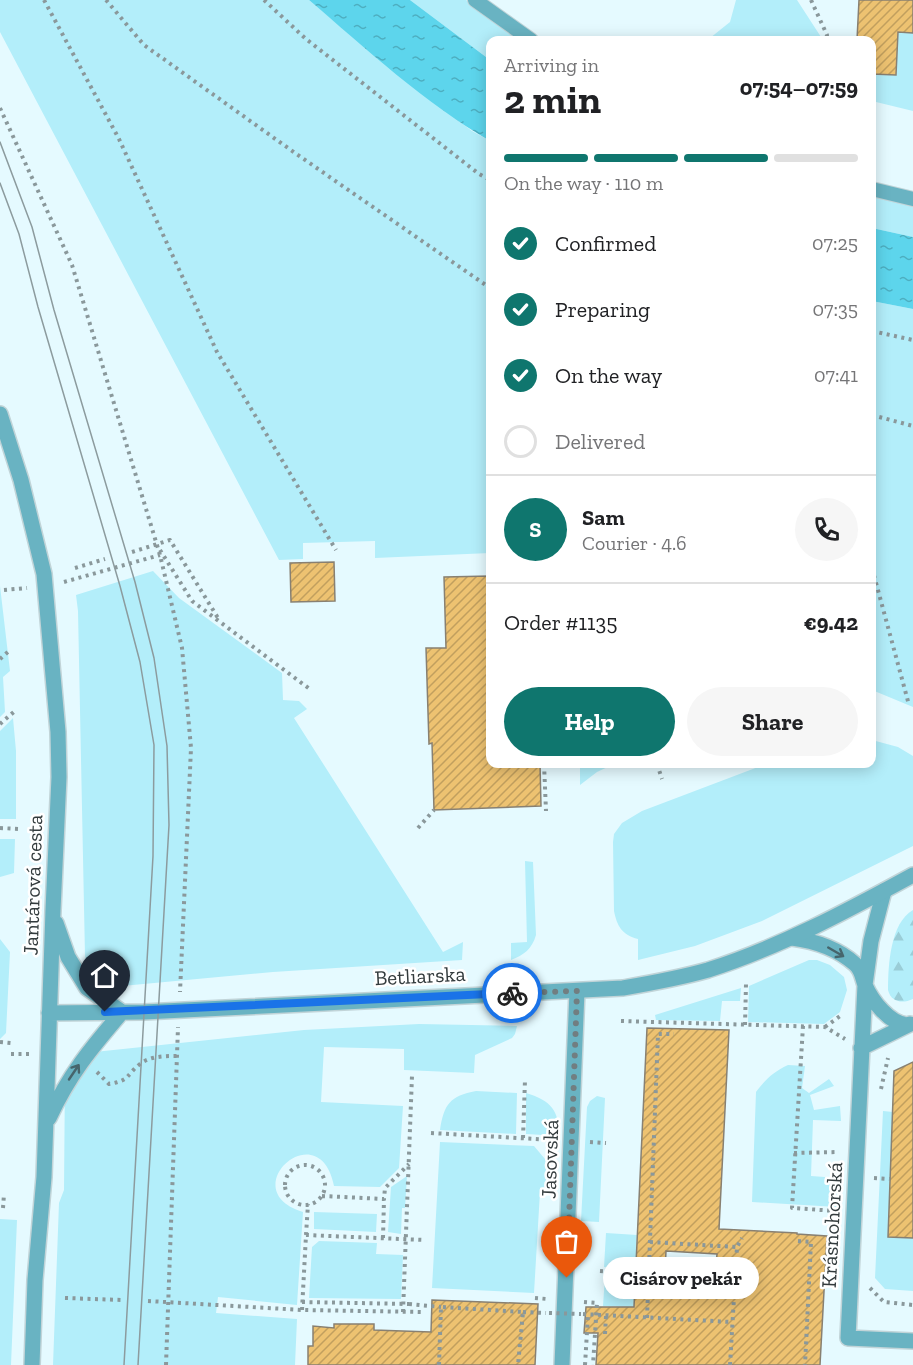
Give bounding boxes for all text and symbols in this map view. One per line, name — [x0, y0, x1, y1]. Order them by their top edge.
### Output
text: Arriving in — [504, 53, 599, 77]
text: 07:54–07:59 — [740, 74, 858, 101]
text: 2 min — [504, 76, 601, 123]
text: On the way · 110 m — [504, 171, 663, 195]
icon: check — [504, 227, 537, 260]
text: Confirmed — [555, 230, 656, 257]
text: 07:25 — [812, 231, 858, 255]
icon: check — [504, 293, 537, 326]
text: Preparing — [555, 296, 650, 323]
text: 07:35 — [813, 297, 858, 321]
icon: check — [504, 359, 537, 392]
text: On the way — [555, 362, 662, 389]
text: 07:41 — [814, 363, 858, 387]
text: Delivered — [555, 428, 645, 455]
button: phone — [795, 498, 858, 561]
text: Sam — [582, 504, 625, 531]
text: S — [529, 516, 542, 543]
text: Courier · 4.6 — [582, 531, 687, 555]
text: Order #1135 — [504, 609, 618, 636]
text: €9.42 — [804, 609, 858, 636]
button: Help — [504, 687, 675, 756]
button: Share — [687, 687, 858, 756]
street label: Jantárová cesta — [18, 814, 47, 956]
one-way arrow — [827, 946, 844, 958]
pin — [79, 950, 130, 1012]
icon: home — [88, 959, 121, 992]
street label: Betliarska — [374, 961, 466, 990]
courier — [482, 963, 542, 1023]
icon: bike — [496, 977, 529, 1010]
one-way arrow — [68, 1064, 80, 1080]
street label: Jasovská — [536, 1119, 563, 1199]
street label: Krásnohorská — [816, 1161, 847, 1289]
pin — [541, 1216, 592, 1278]
icon: bag — [550, 1225, 583, 1258]
callout: Cisárov pekár — [603, 1257, 759, 1299]
text: Cisárov pekár — [620, 1266, 742, 1290]

